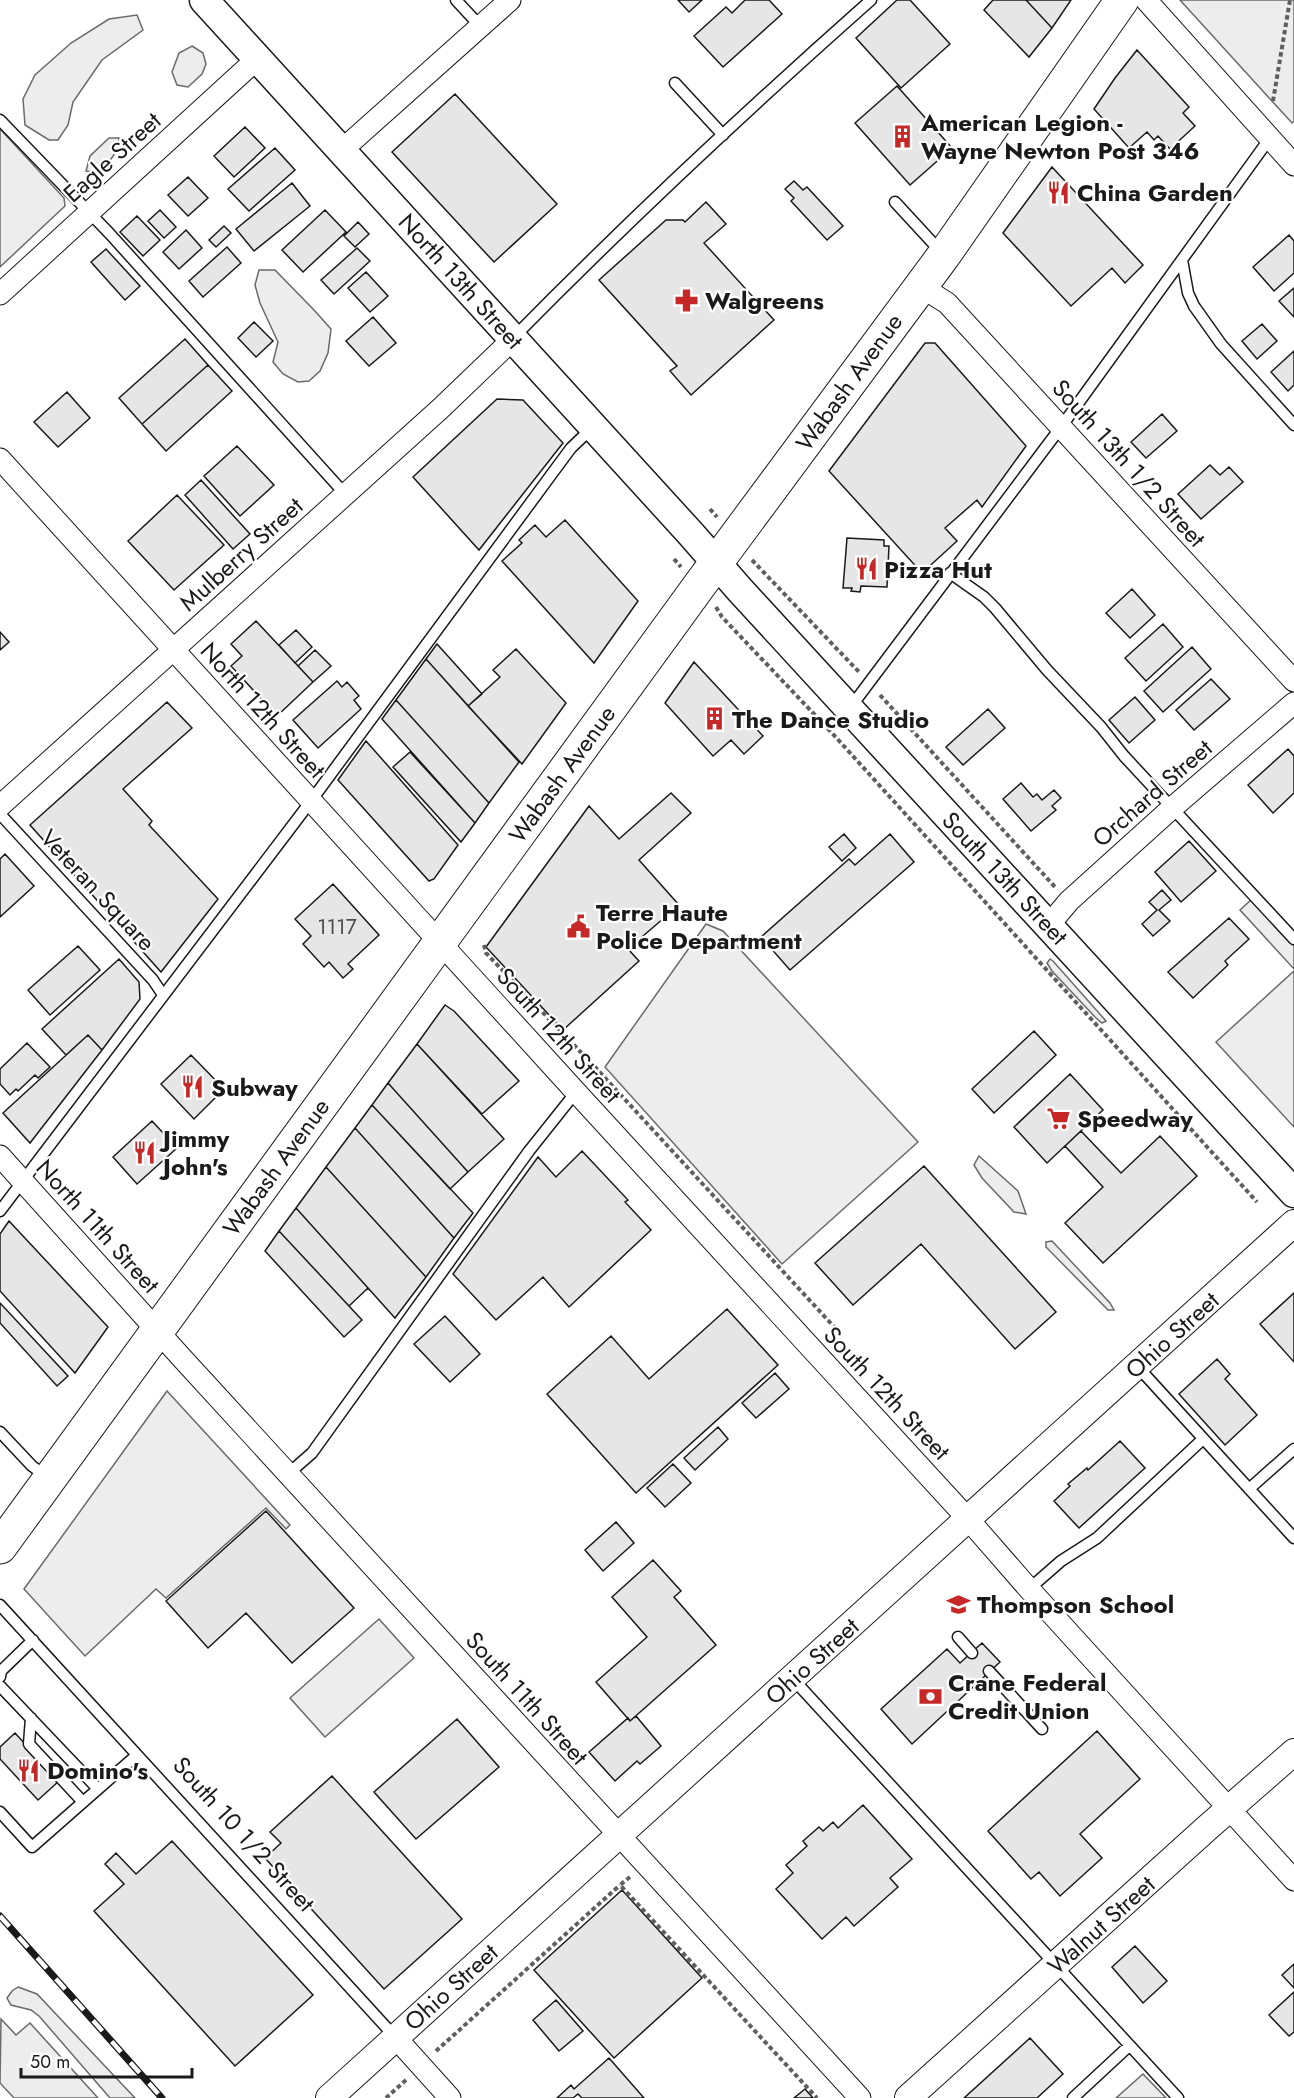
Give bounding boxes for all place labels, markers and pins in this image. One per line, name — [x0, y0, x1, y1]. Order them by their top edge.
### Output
place label: American Legion - Wayne Newton Post 346 — [920, 105, 1200, 168]
building icon: American Legion - Wayne Newton Post 346 — [890, 123, 916, 149]
place label: China Garden — [1077, 175, 1233, 210]
restaurant icon: China Garden — [1046, 179, 1072, 205]
place label: Walgreens — [705, 283, 824, 318]
pharmacy icon: Walgreens — [674, 287, 700, 313]
place label: Pizza Hut — [884, 552, 992, 587]
restaurant icon: Pizza Hut — [853, 556, 879, 582]
place label: The Dance Studio — [732, 702, 929, 737]
building icon: The Dance Studio — [701, 706, 727, 732]
place label: Terre Haute Police Department — [596, 895, 802, 958]
public building icon: Terre Haute Police Department — [565, 913, 591, 939]
place label: Subway — [211, 1070, 298, 1105]
restaurant icon: Subway — [180, 1074, 206, 1100]
place label: Speedway — [1077, 1101, 1193, 1136]
supermarket icon: Speedway — [1046, 1105, 1072, 1131]
place label: Jimmy John's — [159, 1121, 230, 1184]
restaurant icon: Jimmy John's — [132, 1139, 158, 1165]
place label: Thompson School — [977, 1587, 1174, 1622]
school or university icon: Thompson School — [946, 1591, 972, 1617]
place label: Crane Federal Credit Union — [948, 1665, 1107, 1728]
bank icon: Crane Federal Credit Union — [917, 1683, 943, 1709]
place label: Domino's — [47, 1753, 148, 1788]
restaurant icon: Domino's — [16, 1757, 42, 1783]

